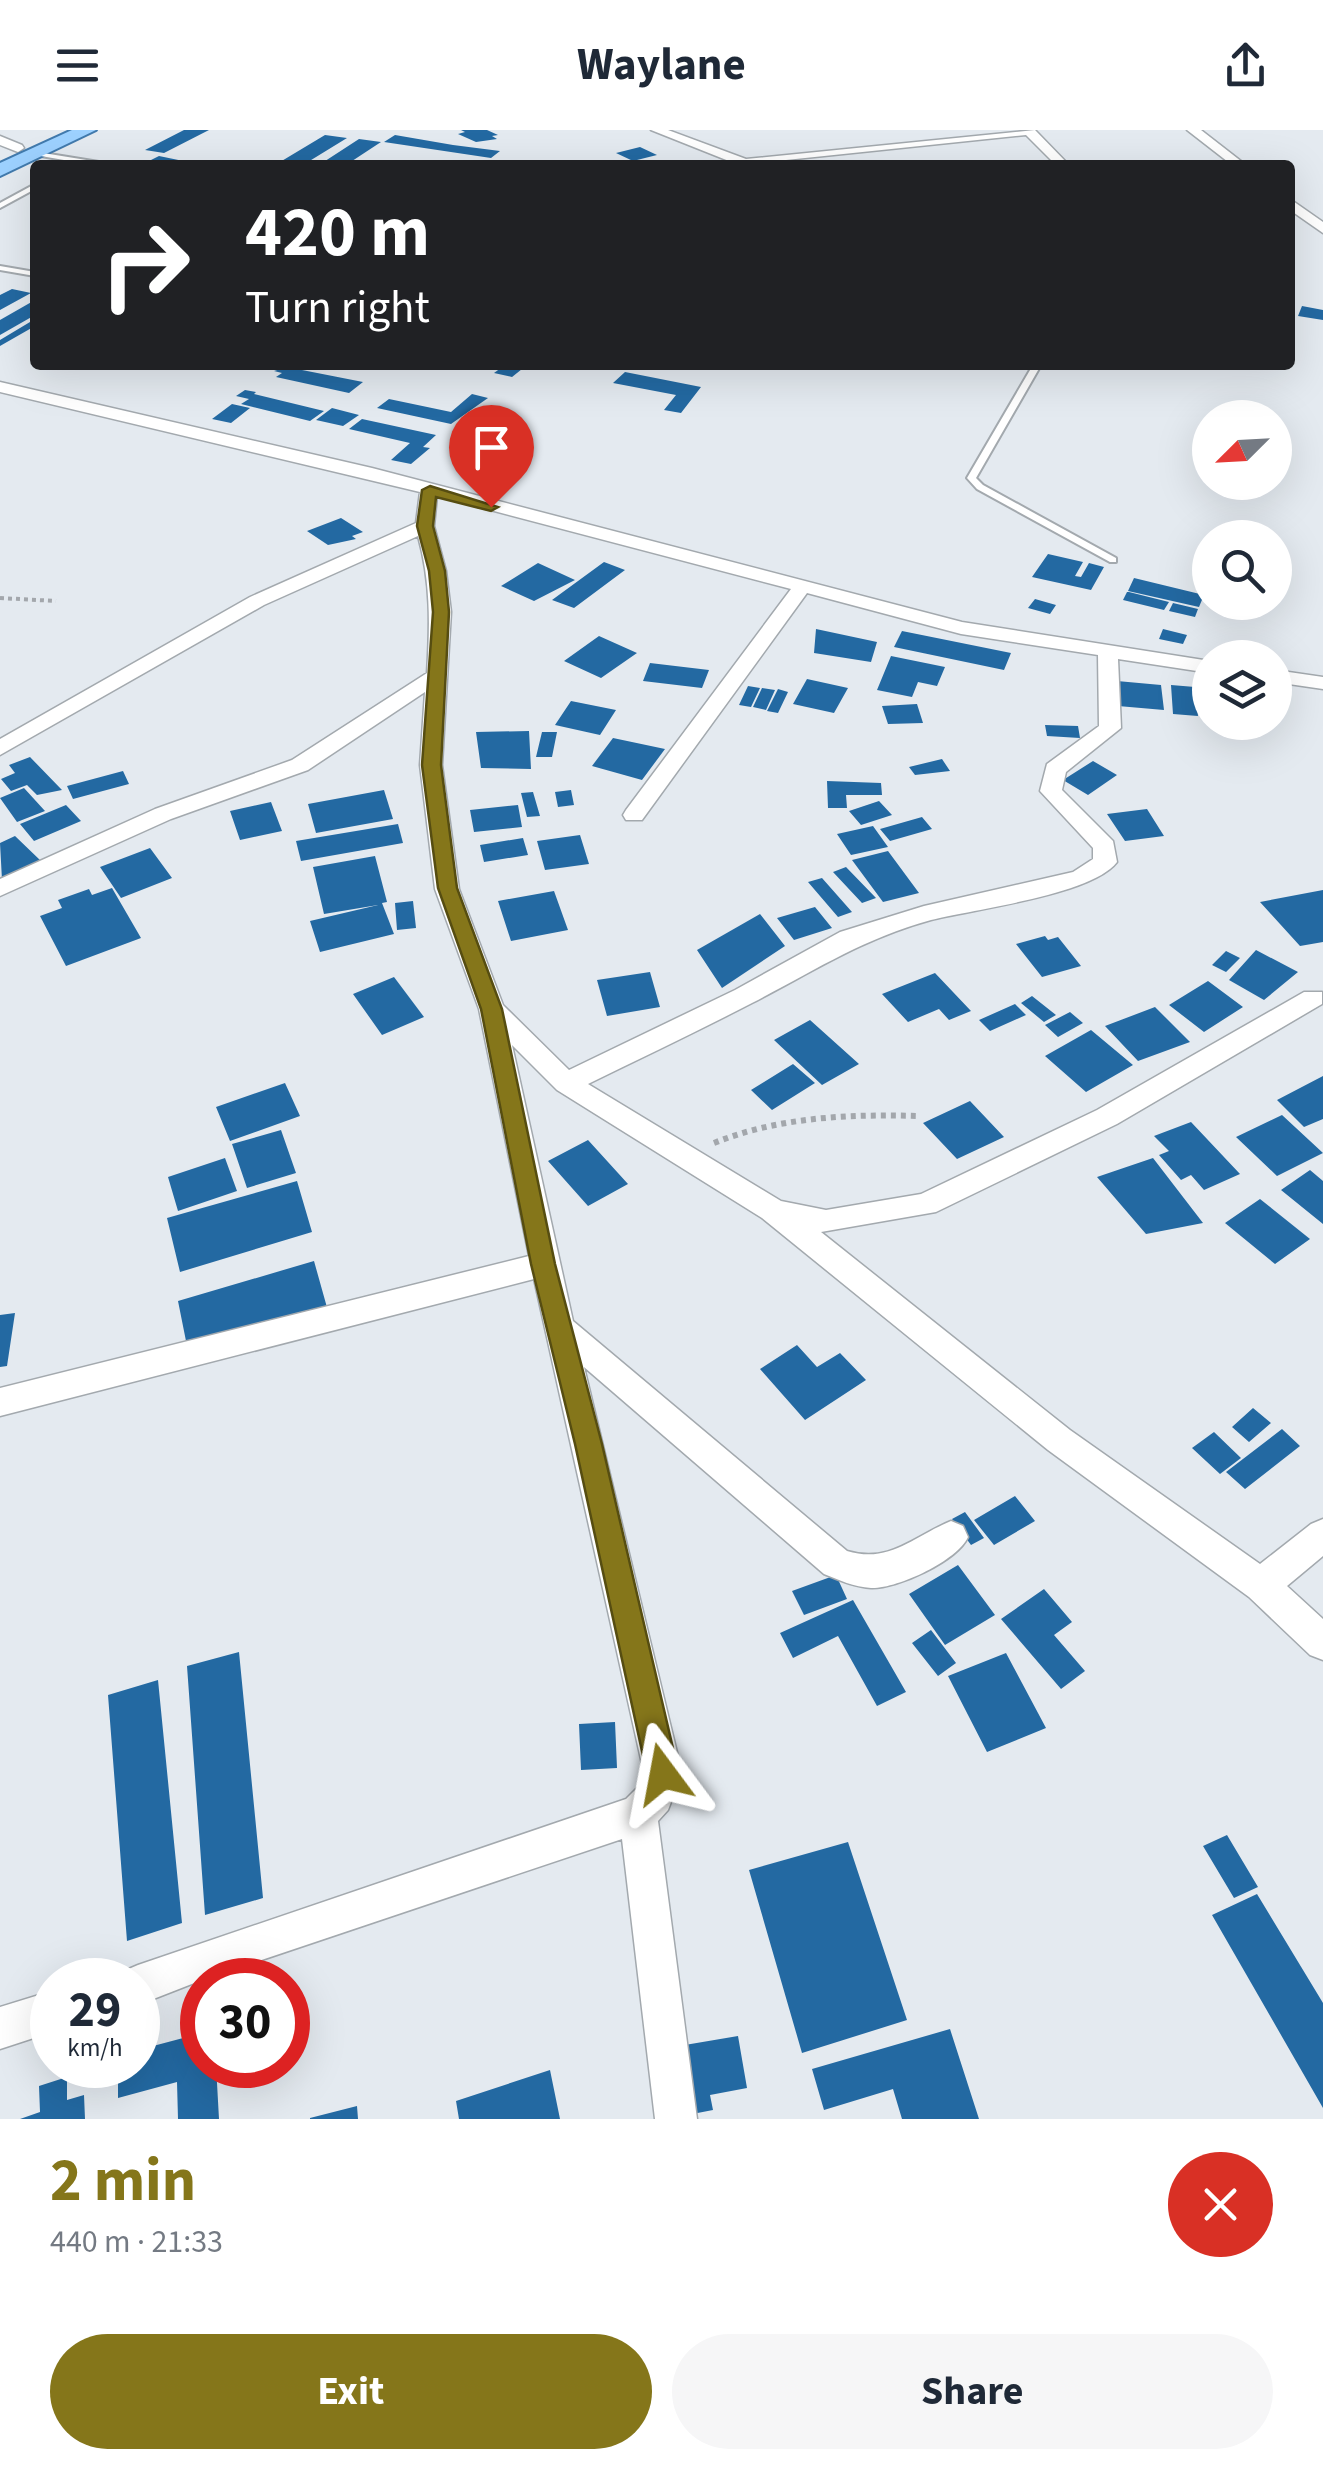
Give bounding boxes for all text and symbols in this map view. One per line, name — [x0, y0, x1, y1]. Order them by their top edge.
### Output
text: Waylane — [577, 33, 746, 97]
icon: menu — [50, 38, 105, 93]
icon: share — [1218, 38, 1273, 93]
text: 420 m — [245, 183, 430, 283]
icon: right — [80, 200, 210, 330]
text: Turn right — [245, 276, 430, 340]
north arrow — [1192, 400, 1292, 500]
map controls — [1192, 400, 1292, 740]
pin — [449, 405, 534, 508]
icon: arrive — [464, 420, 519, 475]
button: search — [1192, 520, 1292, 620]
button: layers — [1192, 640, 1292, 740]
position arrow — [611, 1722, 715, 1826]
speed limit sign: 30 — [180, 1958, 310, 2088]
text: 29 — [69, 1975, 121, 2046]
text: km/h — [67, 2030, 123, 2066]
text: 2 min — [50, 2139, 196, 2224]
button: close — [1168, 2152, 1273, 2257]
text: 440 m · 21:33 — [50, 2219, 223, 2265]
button: Exit — [50, 2334, 652, 2449]
button: Share — [672, 2334, 1273, 2449]

